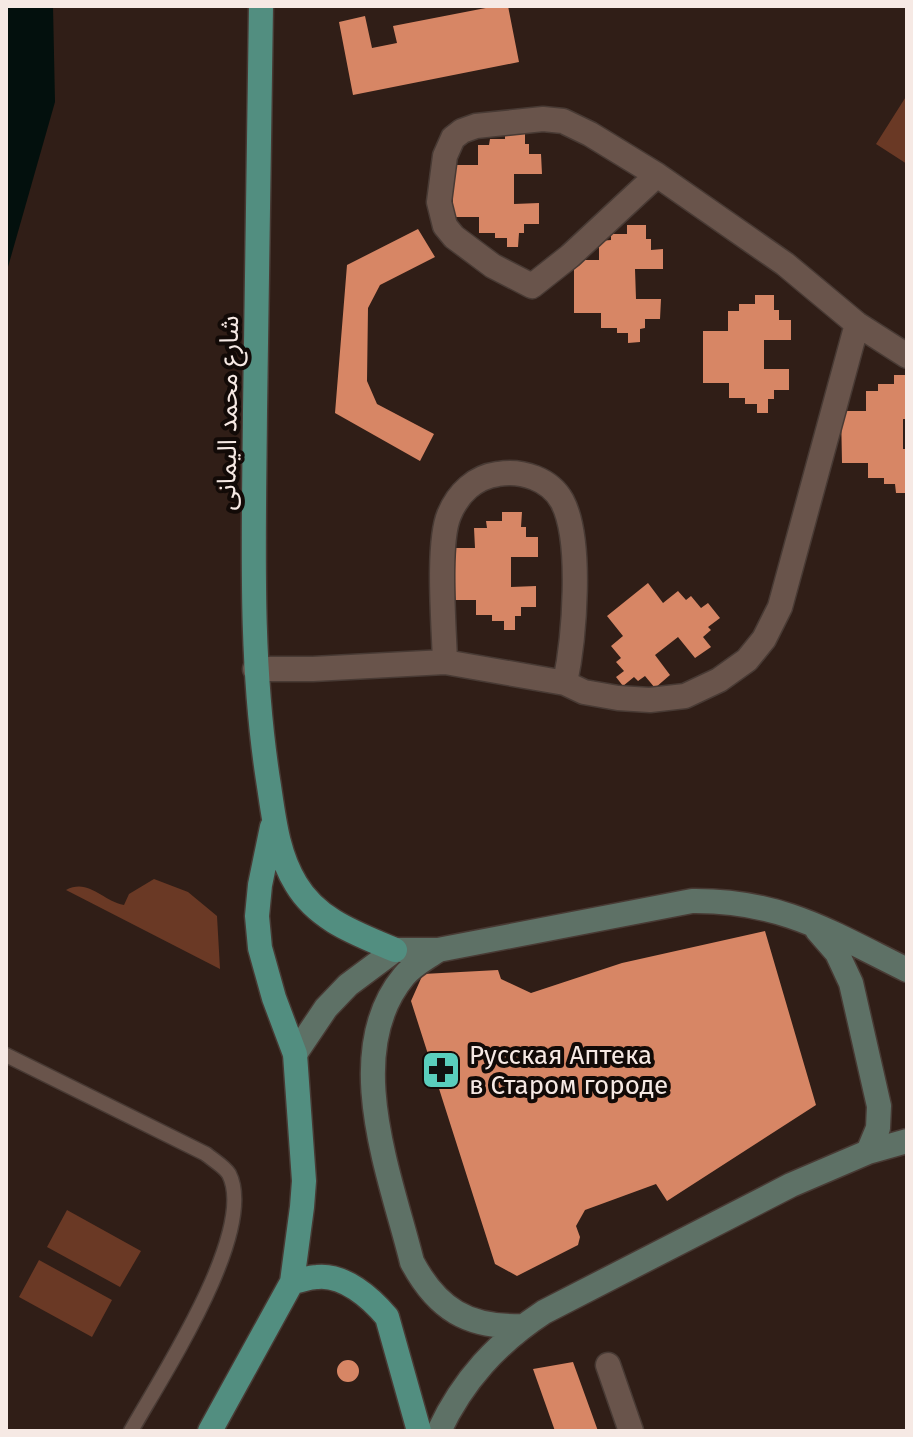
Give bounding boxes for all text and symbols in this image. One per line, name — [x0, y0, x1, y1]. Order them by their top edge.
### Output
street label: شارع محمد اليمانى — [211, 315, 248, 511]
place label: Русская Аптека в Старом городе — [469, 1040, 668, 1101]
pharmacy icon: Русская Аптека в Старом городе — [420, 1049, 462, 1091]

